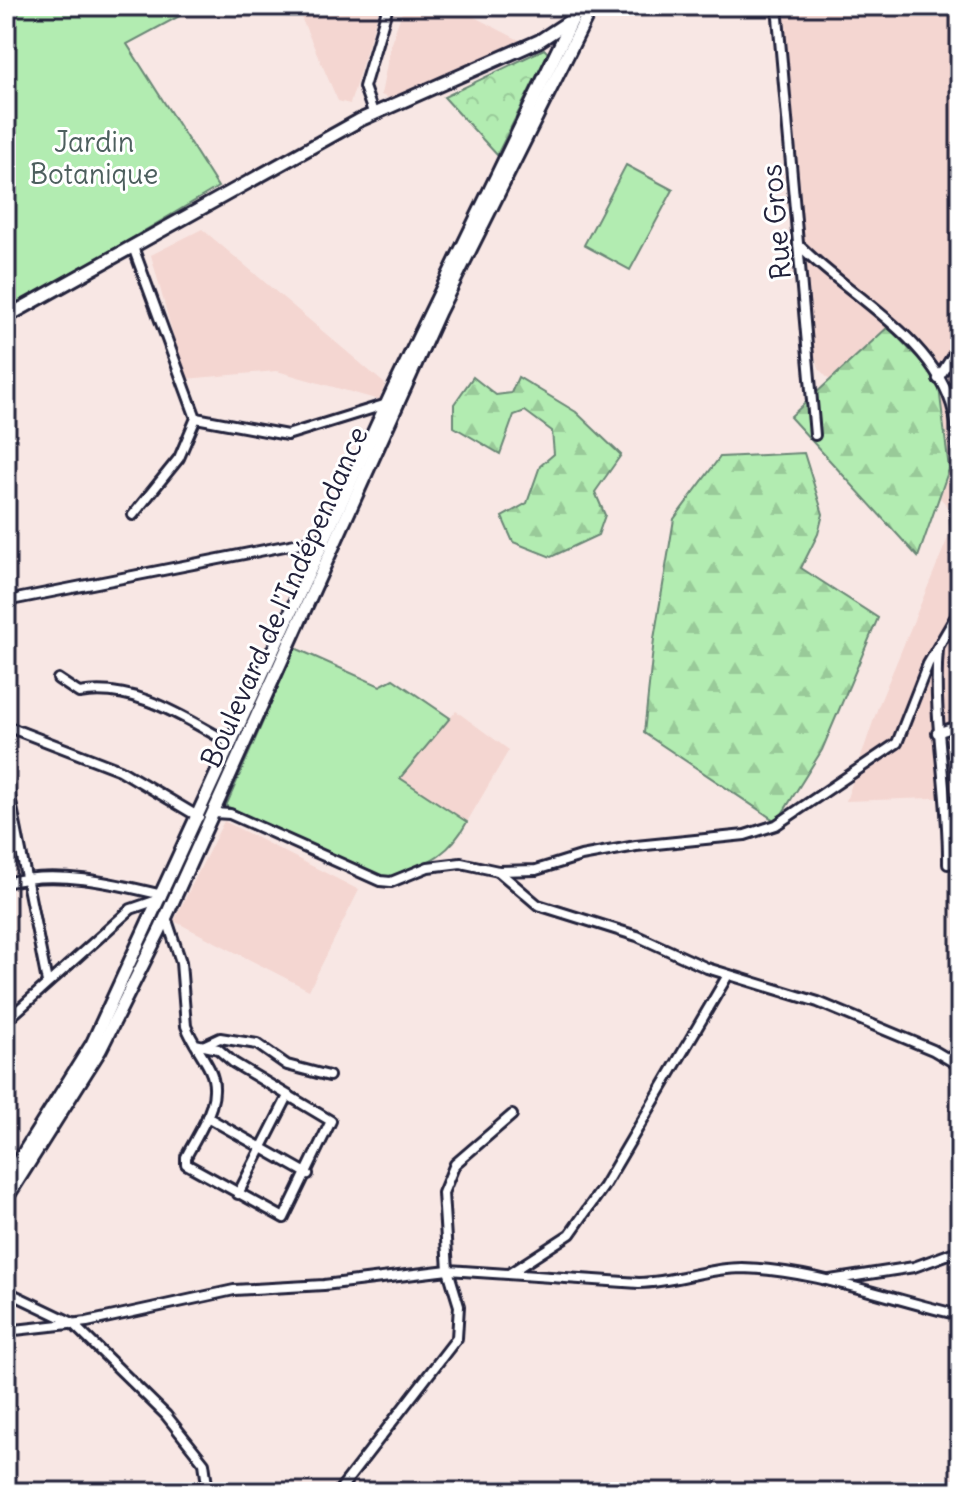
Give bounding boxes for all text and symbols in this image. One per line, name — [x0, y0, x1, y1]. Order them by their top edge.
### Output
park label: Jardin Botanique — [30, 124, 158, 192]
street label: Rue Gros — [753, 163, 799, 281]
street label: Boulevard de l'Indépendance — [192, 421, 376, 773]

